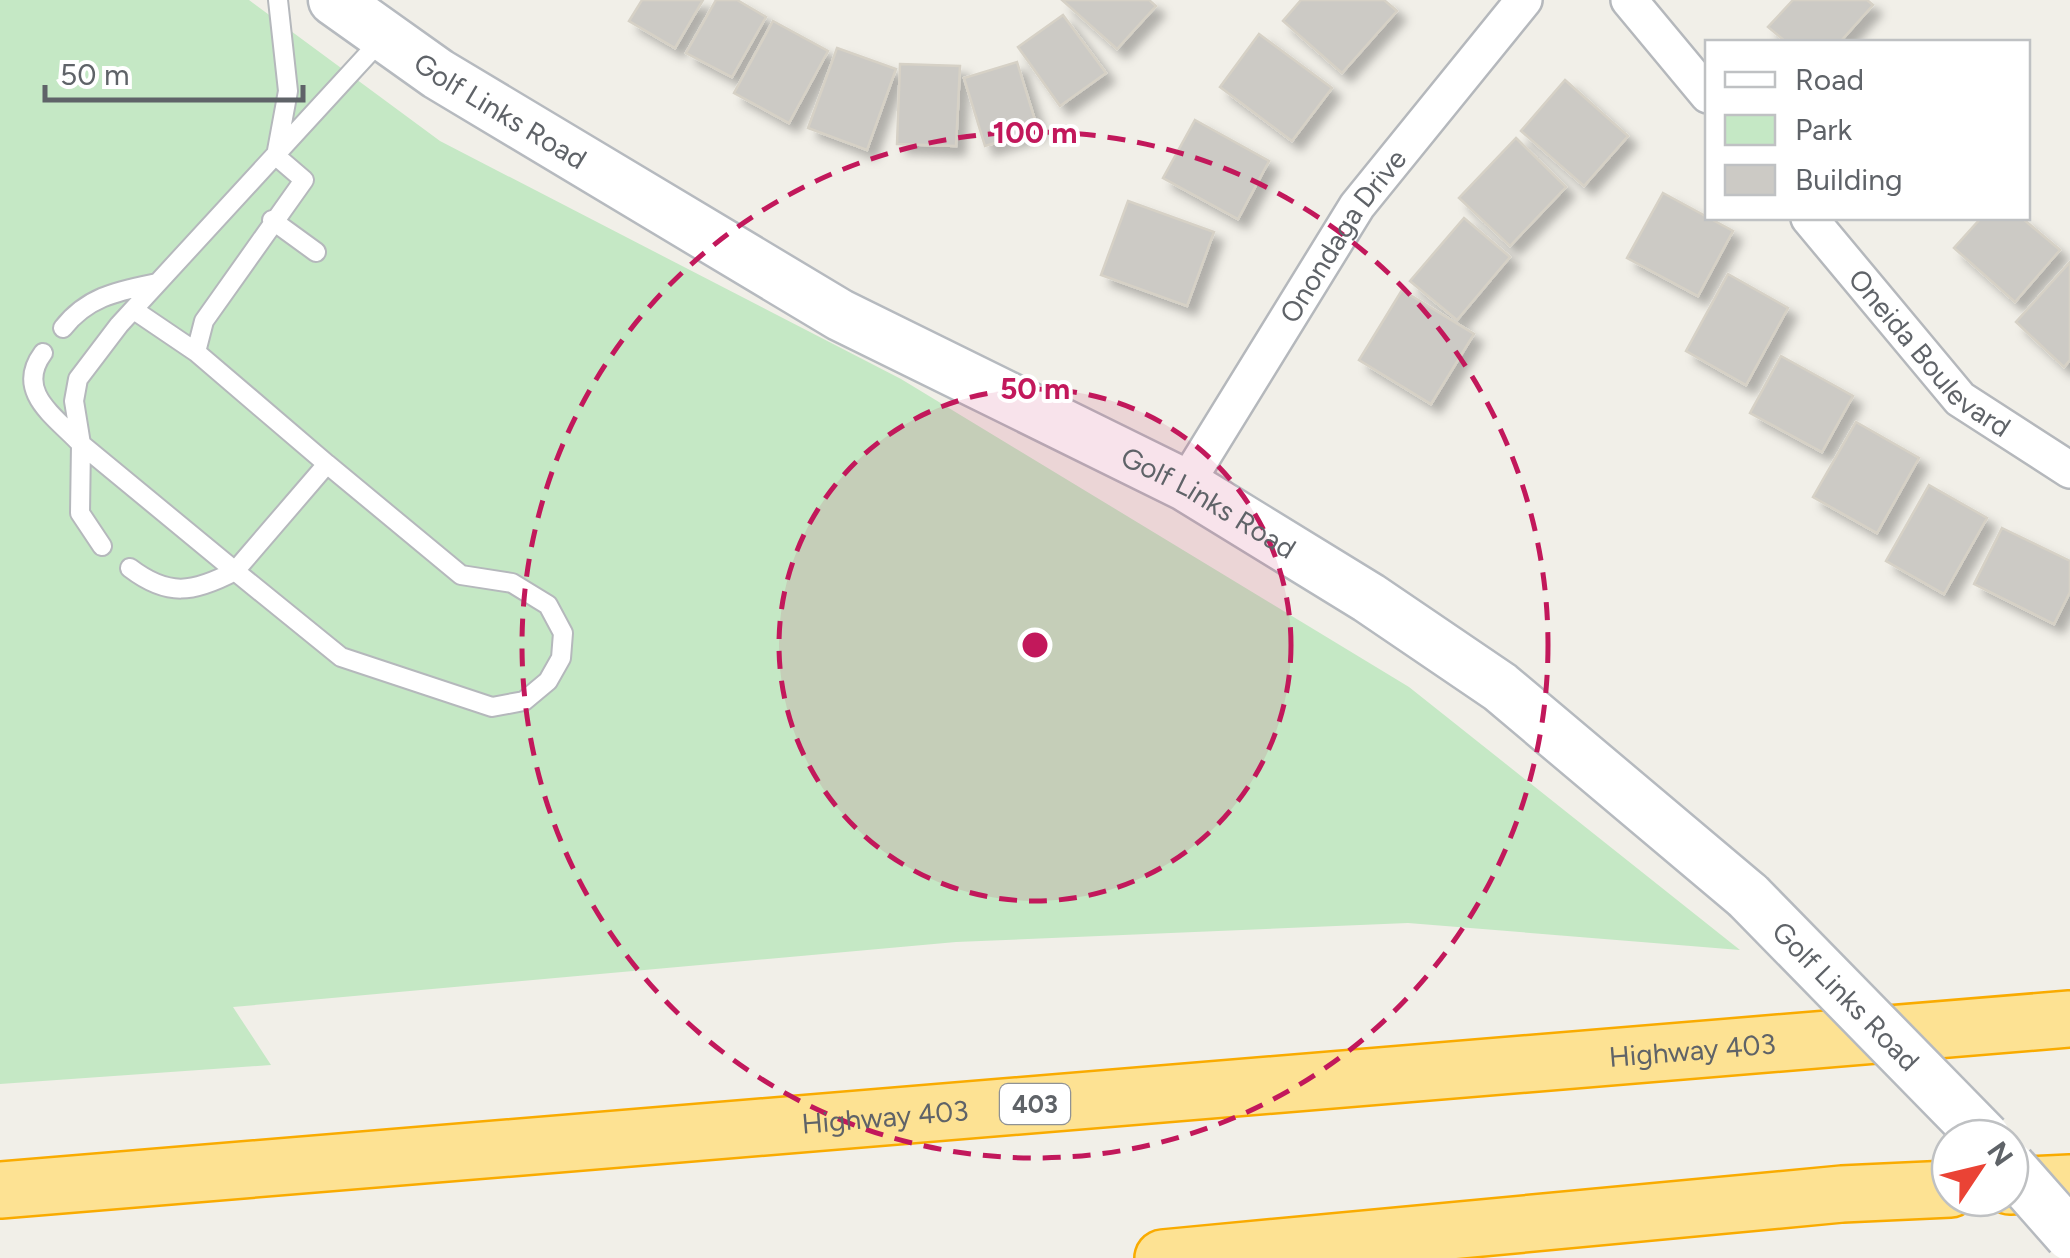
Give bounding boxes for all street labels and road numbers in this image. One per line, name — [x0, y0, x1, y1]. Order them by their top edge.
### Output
street label: Golf Links Road — [407, 45, 593, 176]
street label: Onondaga Drive — [1272, 142, 1413, 329]
street label: Oneida Boulevard — [1842, 262, 2017, 444]
street label: Golf Links Road — [1116, 439, 1302, 566]
street label: Golf Links Road — [1765, 914, 1927, 1078]
street label: Highway 403 — [1607, 1026, 1777, 1074]
road number: 403 — [1000, 1084, 1070, 1124]
street label: Highway 403 — [800, 1093, 970, 1141]

